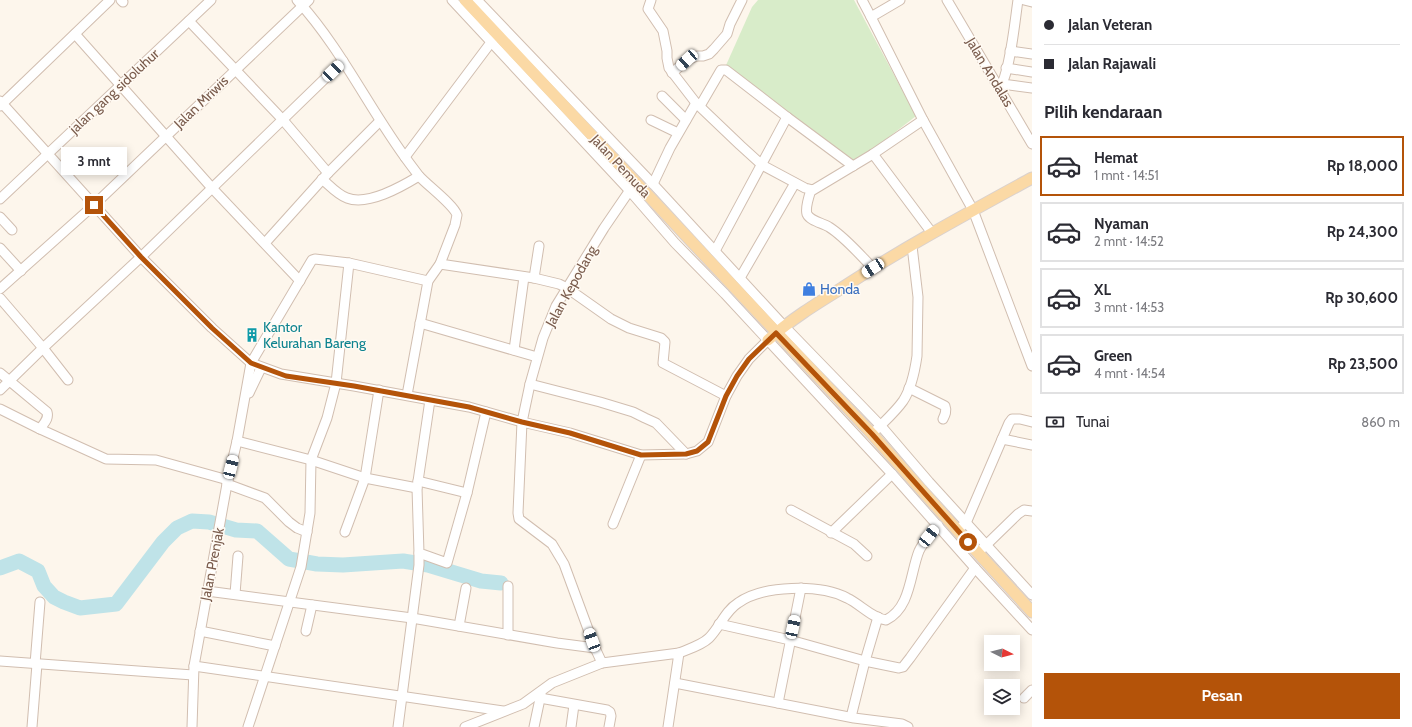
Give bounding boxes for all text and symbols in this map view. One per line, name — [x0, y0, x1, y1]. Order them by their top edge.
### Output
text: Jalan Veteran — [1068, 16, 1152, 34]
street label: Jalan Andalas — [962, 33, 1018, 110]
street label: jalan gang sidoluhur — [65, 44, 163, 138]
car — [674, 48, 700, 72]
text: Jalan Rajawali — [1068, 55, 1156, 73]
car — [320, 58, 346, 84]
street label: Jalan Mriwis — [169, 72, 232, 133]
text: Pilih kendaraan — [1044, 101, 1162, 123]
street label: Jalan Pemuda — [586, 130, 655, 202]
callout: 3 mnt — [61, 147, 127, 175]
icon: car — [1046, 148, 1082, 184]
text: Hemat — [1094, 149, 1138, 167]
text: 3 mnt — [78, 153, 110, 169]
text: Rp 18,000 — [1327, 157, 1398, 175]
text: 1 mnt · 14:51 — [1094, 167, 1159, 183]
route end — [85, 196, 103, 214]
icon: car — [1046, 214, 1082, 250]
text: Nyaman — [1094, 215, 1149, 233]
text: Rp 24,300 — [1327, 223, 1398, 241]
text: 2 mnt · 14:52 — [1094, 233, 1164, 249]
street label: Jalan Kepodang — [541, 241, 601, 331]
car — [860, 256, 886, 280]
place label: Honda — [820, 280, 860, 298]
icon: car — [1046, 280, 1082, 316]
shop icon: Honda — [801, 281, 817, 297]
text: XL — [1094, 281, 1111, 299]
text: Rp 30,600 — [1325, 289, 1398, 307]
text: 3 mnt · 14:53 — [1094, 299, 1164, 315]
place label: Kantor Kelurahan Bareng — [263, 318, 367, 352]
building icon: Kantor Kelurahan Bareng — [244, 327, 260, 343]
icon: car — [1046, 346, 1082, 382]
text: Green — [1094, 347, 1132, 365]
text: Rp 23,500 — [1328, 355, 1398, 373]
text: 4 mnt · 14:54 — [1094, 365, 1165, 381]
icon: cash — [1044, 411, 1066, 433]
text: Tunai — [1076, 413, 1109, 431]
text: 860 m — [1361, 414, 1400, 430]
car — [222, 454, 240, 480]
car — [917, 523, 941, 549]
street label: Jalan Prenjak — [196, 525, 228, 603]
route start — [959, 533, 977, 551]
car — [785, 614, 801, 640]
car — [582, 627, 602, 653]
north arrow — [984, 635, 1020, 671]
map controls — [984, 635, 1020, 715]
button: Pesan — [1044, 673, 1400, 719]
button: layers — [984, 679, 1020, 715]

